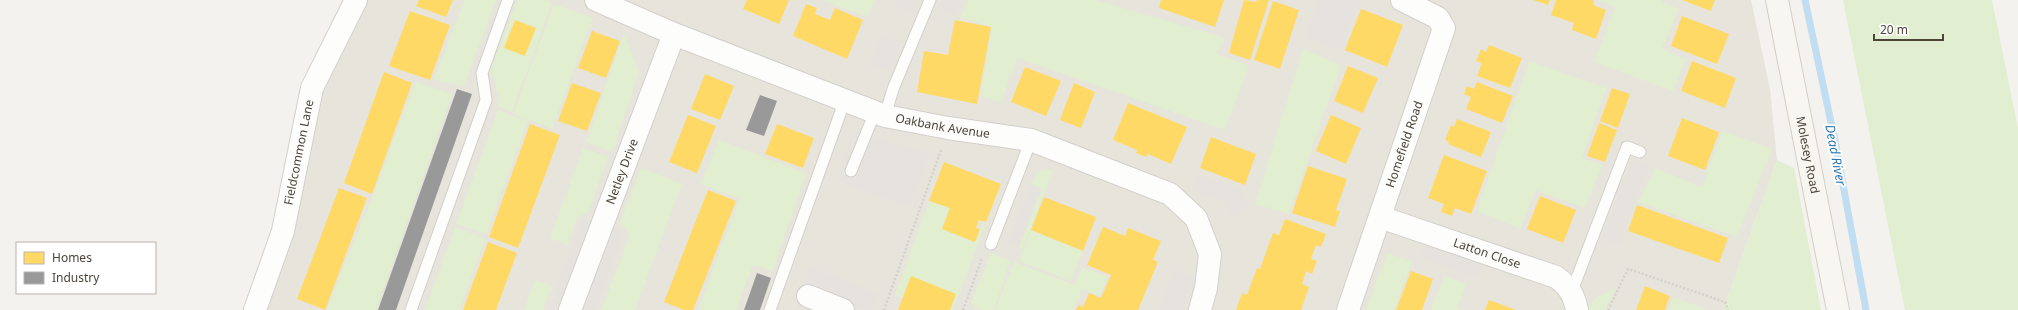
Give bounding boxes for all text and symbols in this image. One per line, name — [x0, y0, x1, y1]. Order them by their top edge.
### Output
scale bar — [1874, 16, 1943, 42]
text: 20 m — [1880, 21, 1908, 38]
street label: Fieldcommon Lane — [279, 98, 317, 207]
street label: Homefield Road — [1381, 99, 1427, 190]
street label: Oakbank Avenue — [894, 109, 991, 142]
street label: Molesey Road — [1792, 115, 1824, 195]
water label: Dead River — [1821, 123, 1851, 188]
street label: Netley Drive — [602, 136, 642, 207]
street label: Latton Close — [1451, 234, 1523, 272]
legend — [16, 242, 156, 294]
text: Homes — [52, 249, 92, 266]
text: Industry — [52, 269, 100, 286]

